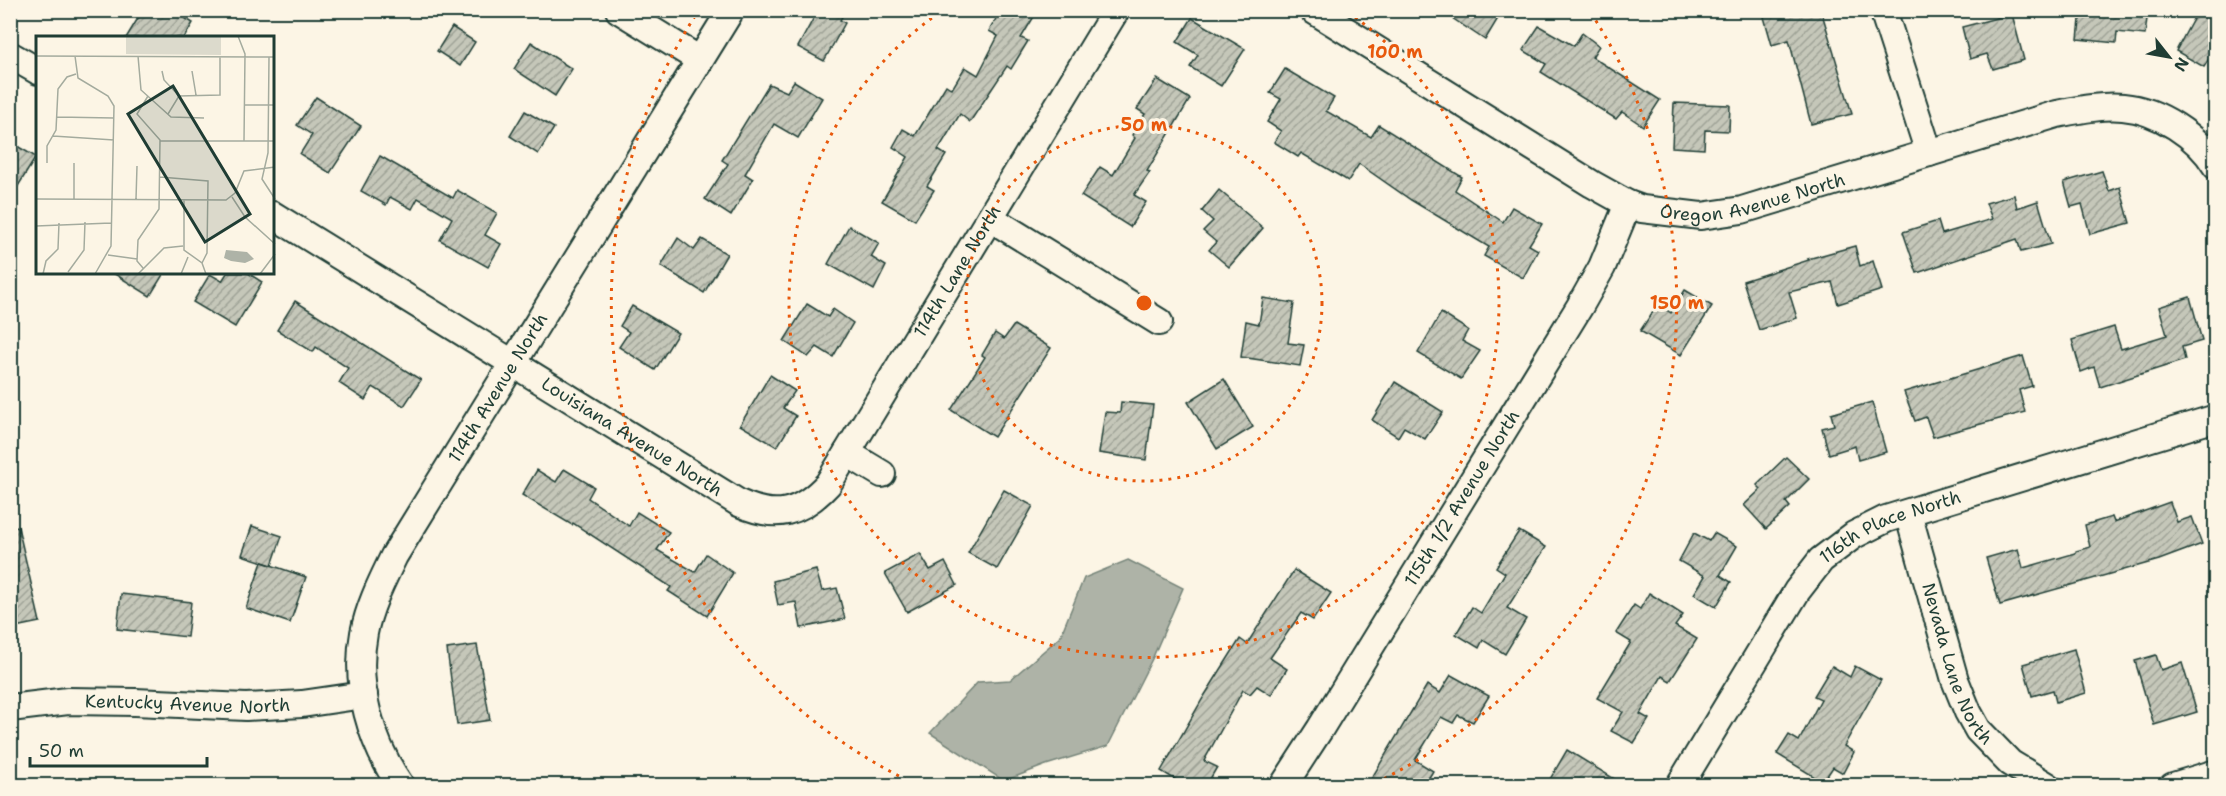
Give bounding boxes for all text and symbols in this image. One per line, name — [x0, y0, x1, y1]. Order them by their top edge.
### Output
north arrow — [2139, 27, 2199, 87]
inset map — [36, 36, 274, 274]
text: 100 m — [1367, 40, 1423, 64]
text: N — [2169, 54, 2194, 75]
text: 50 m — [1121, 113, 1168, 137]
street label: Oregon Avenue North — [1659, 167, 1848, 228]
street label: 114th Lane North — [908, 201, 1006, 342]
text: 150 m — [1650, 291, 1705, 315]
centre of rings — [1134, 293, 1154, 313]
street label: 114th Avenue North — [443, 308, 553, 467]
street label: Louisiana Avenue North — [537, 372, 727, 502]
street label: 115th 1/2 Avenue North — [1399, 405, 1525, 591]
street label: 116th Place North — [1814, 485, 1964, 569]
street label: Nevada Lane North — [1916, 580, 1998, 750]
street label: Kentucky Avenue North — [85, 689, 291, 719]
scale bar — [30, 730, 207, 768]
text: 50 m — [39, 739, 84, 763]

